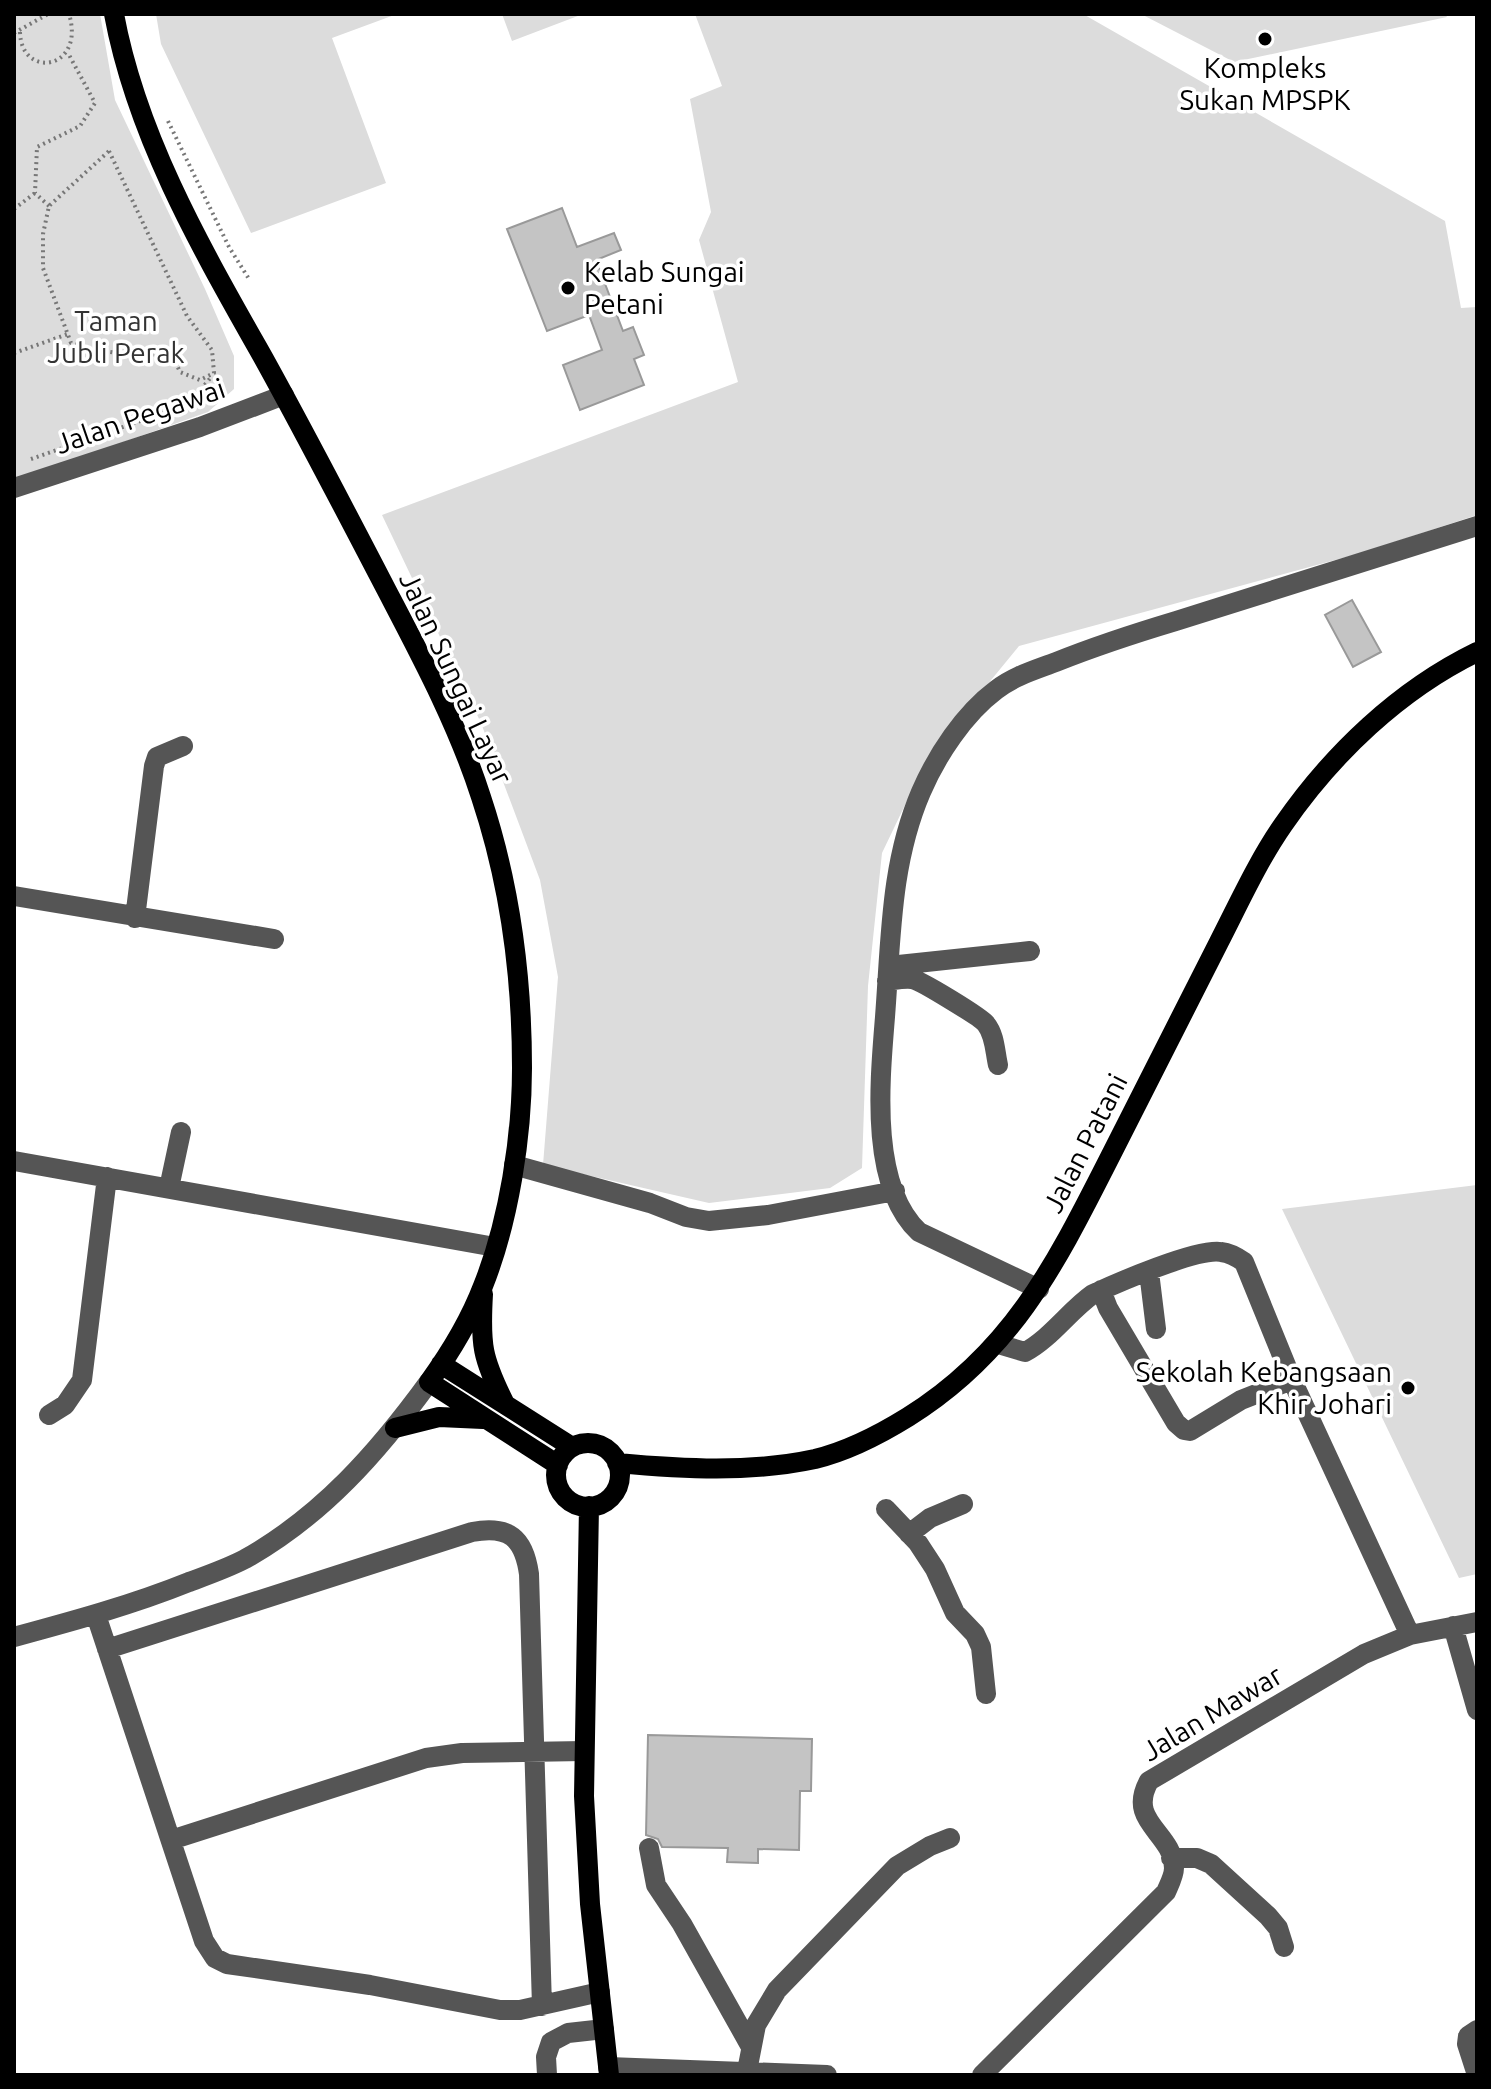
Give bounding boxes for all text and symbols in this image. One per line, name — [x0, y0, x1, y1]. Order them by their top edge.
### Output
marker: Kompleks Sukan MPSPK — [1256, 30, 1274, 48]
place label: Kompleks Sukan MPSPK — [1179, 52, 1351, 115]
place label: Kelab Sungai Petani — [584, 256, 745, 319]
marker: Kelab Sungai Petani — [559, 279, 577, 297]
park label: Taman Jubli Perak — [47, 305, 185, 368]
street label: Jalan Pegawai — [51, 372, 229, 459]
street label: Jalan Sungai Layar — [394, 567, 519, 789]
street label: Jalan Patani — [1036, 1068, 1133, 1217]
place label: Sekolah Kebangsaan Khir Johari — [1136, 1356, 1392, 1419]
marker: Sekolah Kebangsaan Khir Johari — [1399, 1379, 1417, 1397]
street label: Jalan Mawar — [1136, 1658, 1288, 1766]

